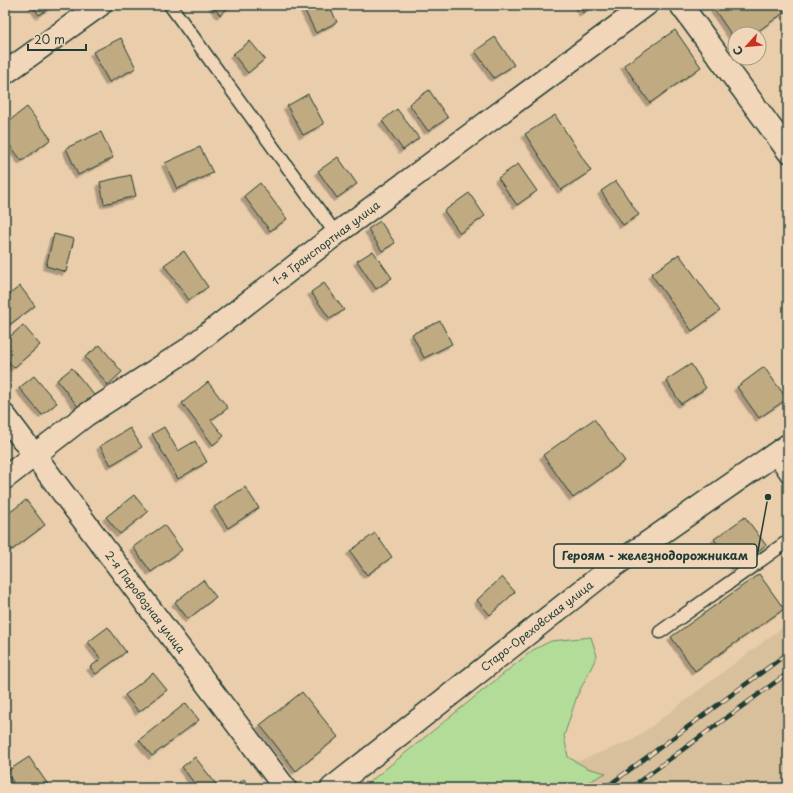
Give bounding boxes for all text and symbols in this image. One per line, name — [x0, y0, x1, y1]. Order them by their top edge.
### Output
scale bar — [28, 26, 86, 52]
north arrow — [727, 26, 767, 66]
text: 20 m — [34, 30, 65, 48]
text: С — [728, 43, 747, 58]
street label: 1-я Транспортная улица — [268, 196, 383, 289]
callout: Героям - железнодорожникам — [554, 544, 757, 568]
text: Героям - железнодорожникам — [562, 546, 748, 564]
street label: 2-я Паровозная улица — [101, 547, 190, 657]
street label: Старо-Ореховская улица — [477, 576, 597, 675]

